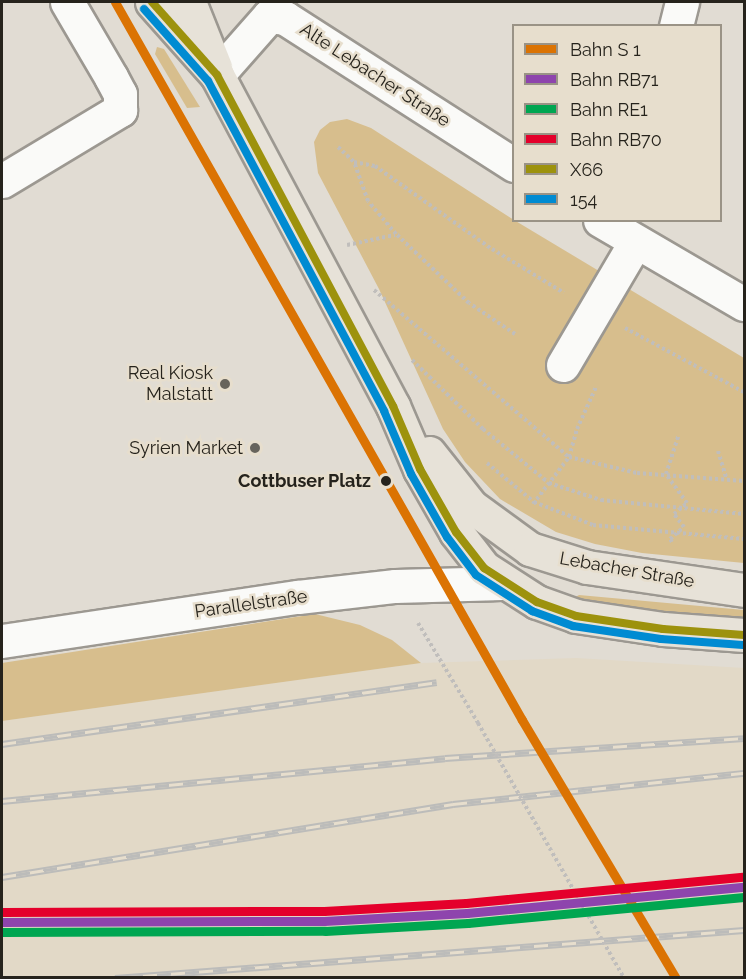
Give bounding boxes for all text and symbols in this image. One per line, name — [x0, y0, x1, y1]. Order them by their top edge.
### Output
street label: Alte Lebacher Straße — [296, 18, 454, 132]
legend — [512, 24, 722, 222]
text: Bahn S 1 — [570, 39, 641, 60]
text: Bahn RB71 — [570, 69, 658, 90]
text: Bahn RE1 — [570, 99, 648, 120]
text: Bahn RB70 — [570, 129, 662, 150]
text: X66 — [570, 159, 603, 180]
text: 154 — [570, 189, 597, 210]
place label: Real Kiosk Malstatt — [127, 363, 213, 406]
marker: Real Kiosk Malstatt — [218, 377, 232, 391]
place label: Syrien Market — [129, 437, 243, 459]
marker: Syrien Market — [248, 441, 262, 455]
place label: Cottbuser Platz — [238, 470, 371, 492]
marker: Cottbuser Platz — [376, 471, 396, 491]
street label: Lebacher Straße — [558, 547, 696, 593]
street label: Parallelstraße — [193, 585, 309, 623]

